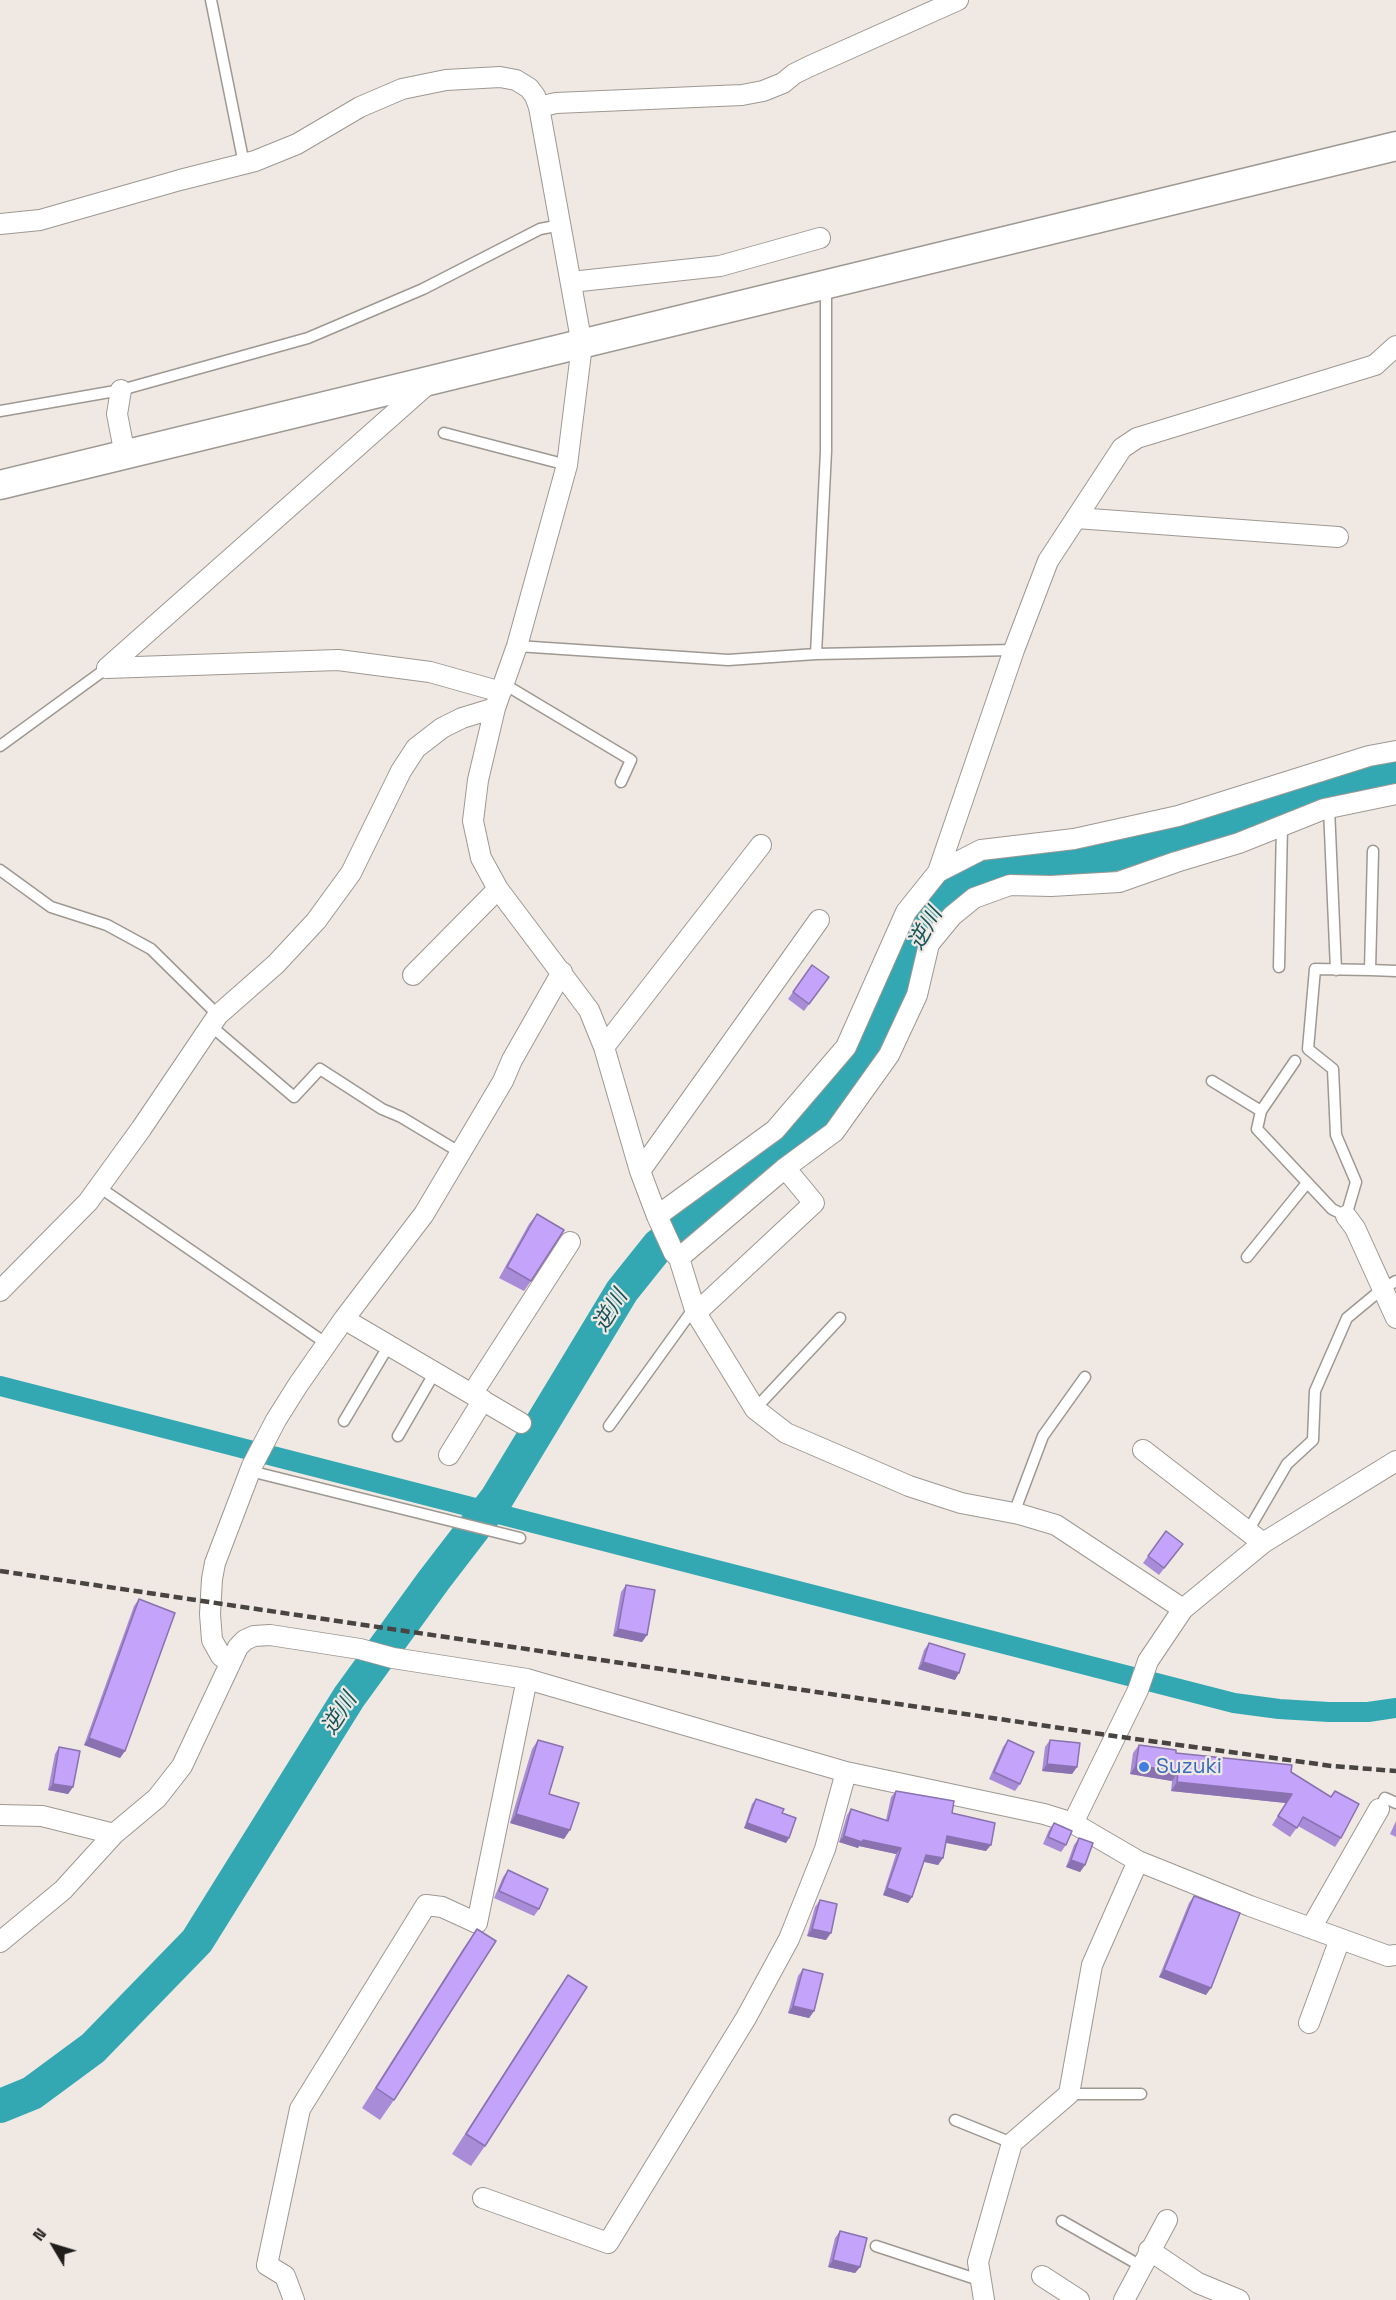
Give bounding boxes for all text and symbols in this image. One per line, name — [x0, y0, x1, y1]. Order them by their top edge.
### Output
water label: 逆川 — [904, 903, 948, 955]
water label: 逆川 — [588, 1285, 634, 1337]
water label: 逆川 — [317, 1688, 363, 1740]
place label: Suzuki — [1156, 1754, 1222, 1780]
marker: Suzuki — [1137, 1760, 1151, 1774]
north arrow — [24, 2216, 84, 2276]
text: N — [28, 2224, 51, 2245]

